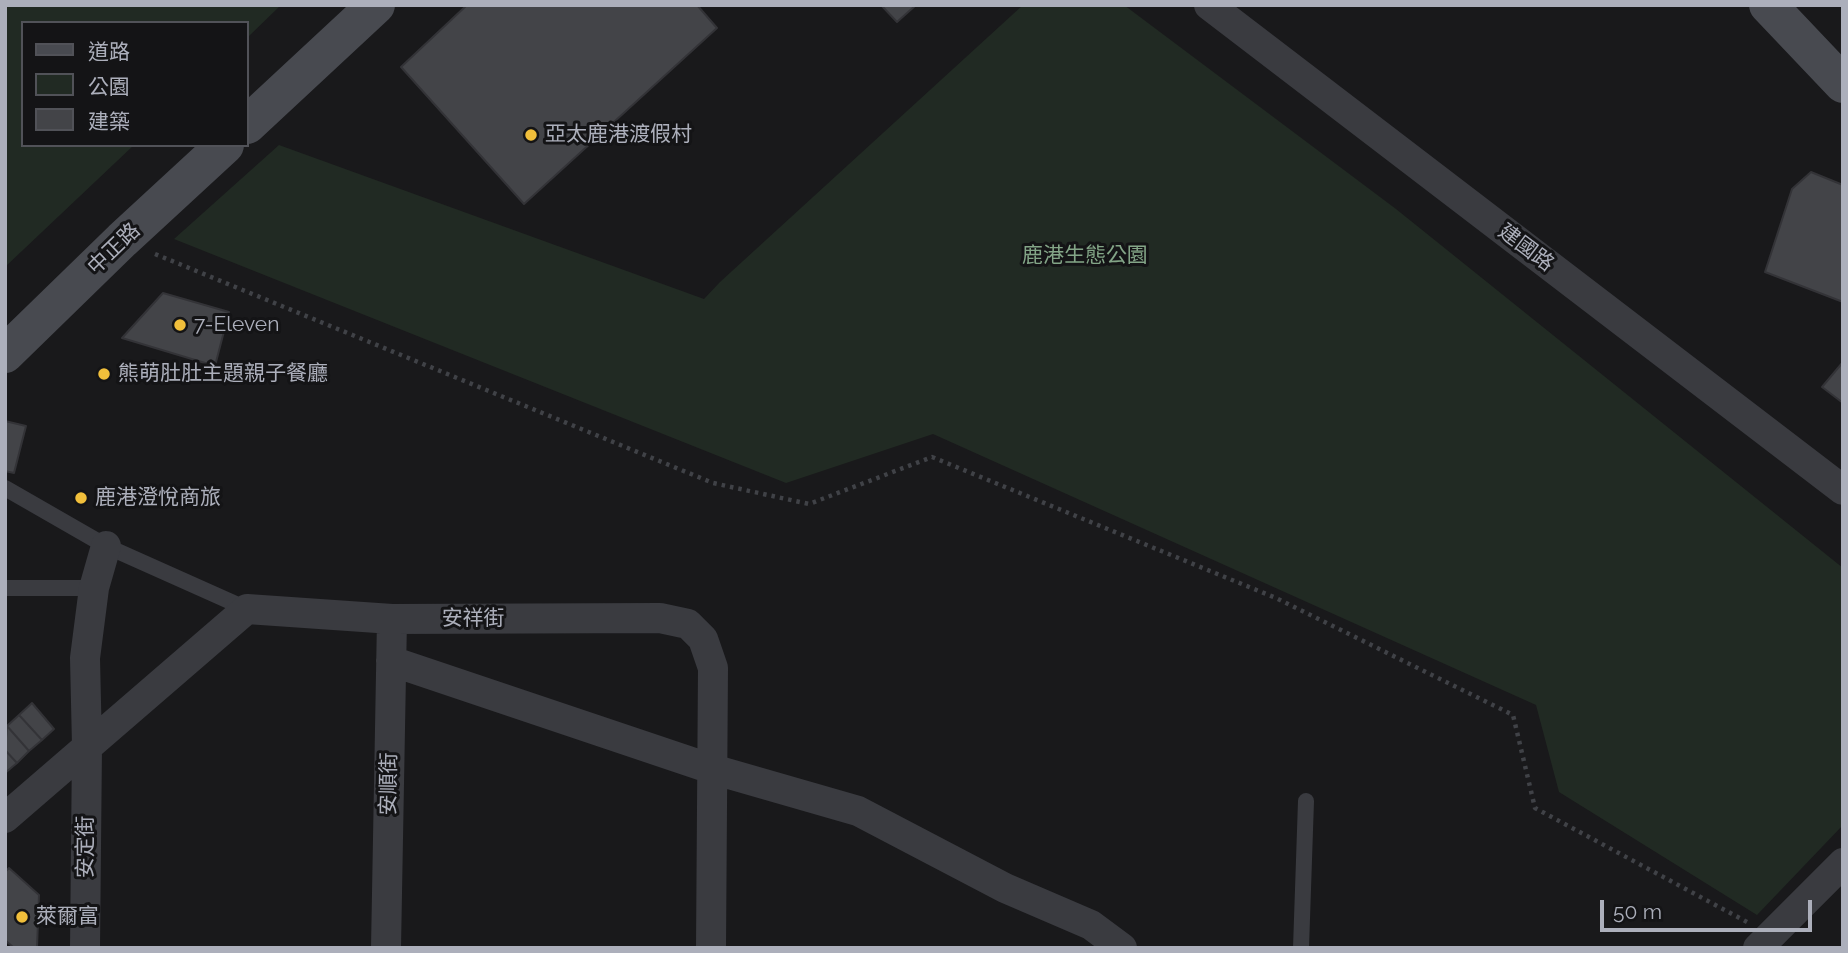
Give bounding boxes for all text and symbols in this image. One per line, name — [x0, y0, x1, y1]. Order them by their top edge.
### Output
legend — [21, 21, 248, 147]
text: 道路 — [88, 39, 130, 64]
text: 公園 — [88, 74, 130, 99]
text: 建築 — [88, 109, 130, 134]
place label: 亞太鹿港渡假村 — [545, 122, 692, 148]
marker: 亞太鹿港渡假村 — [523, 127, 539, 143]
street label: 中正路 — [83, 218, 145, 280]
street label: 建國路 — [1493, 219, 1559, 277]
park label: 鹿港生態公園 — [1022, 243, 1148, 269]
place label: 7-Eleven — [194, 312, 279, 338]
marker: 7-Eleven — [172, 317, 188, 333]
place label: 熊萌肚肚主題親子餐廳 — [118, 361, 328, 387]
marker: 熊萌肚肚主題親子餐廳 — [96, 366, 112, 382]
place label: 鹿港澄悅商旅 — [95, 485, 221, 511]
marker: 鹿港澄悅商旅 — [73, 490, 89, 506]
street label: 安祥街 — [442, 606, 504, 632]
street label: 安順街 — [376, 752, 402, 816]
street label: 安定街 — [73, 816, 99, 878]
scale bar — [1603, 886, 1815, 930]
text: 50 m — [1613, 899, 1662, 924]
place label: 萊爾富 — [36, 904, 99, 930]
marker: 萊爾富 — [14, 909, 30, 925]

